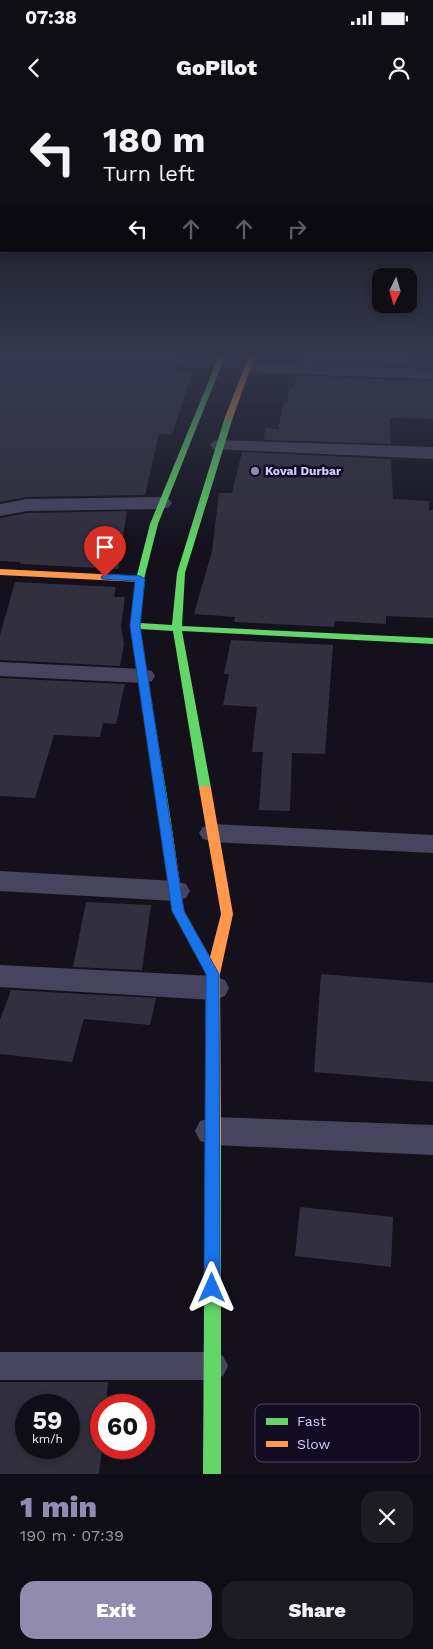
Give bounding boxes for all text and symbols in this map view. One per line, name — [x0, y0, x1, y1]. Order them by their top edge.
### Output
text: 07:38 — [25, 6, 77, 29]
icon: back — [20, 54, 48, 82]
icon: person — [385, 54, 413, 82]
text: GoPilot — [176, 55, 257, 80]
text: 180 m — [103, 119, 206, 161]
icon: left — [20, 120, 85, 185]
text: Turn left — [103, 161, 195, 186]
icon: left — [124, 215, 152, 243]
icon: ahead — [177, 215, 205, 243]
icon: ahead — [230, 215, 258, 243]
icon: right — [283, 215, 311, 243]
north arrow — [372, 268, 418, 312]
map controls — [372, 268, 417, 313]
place label: Kovai Durbar — [265, 464, 342, 478]
marker: Kovai Durbar — [249, 465, 261, 477]
pin — [84, 526, 126, 577]
icon: arrive — [91, 533, 119, 561]
position arrow — [185, 1261, 237, 1313]
speed limit sign: 60 — [90, 1394, 155, 1459]
legend — [255, 1404, 420, 1462]
text: 59 — [33, 1406, 62, 1435]
text: Fast — [297, 1413, 326, 1429]
text: km/h — [32, 1432, 63, 1446]
text: Slow — [297, 1436, 330, 1452]
text: 1 min — [20, 1489, 97, 1524]
button: close — [361, 1491, 413, 1543]
text: 190 m · 07:39 — [20, 1526, 124, 1545]
button: Exit — [20, 1581, 212, 1639]
button: Share — [222, 1581, 413, 1639]

